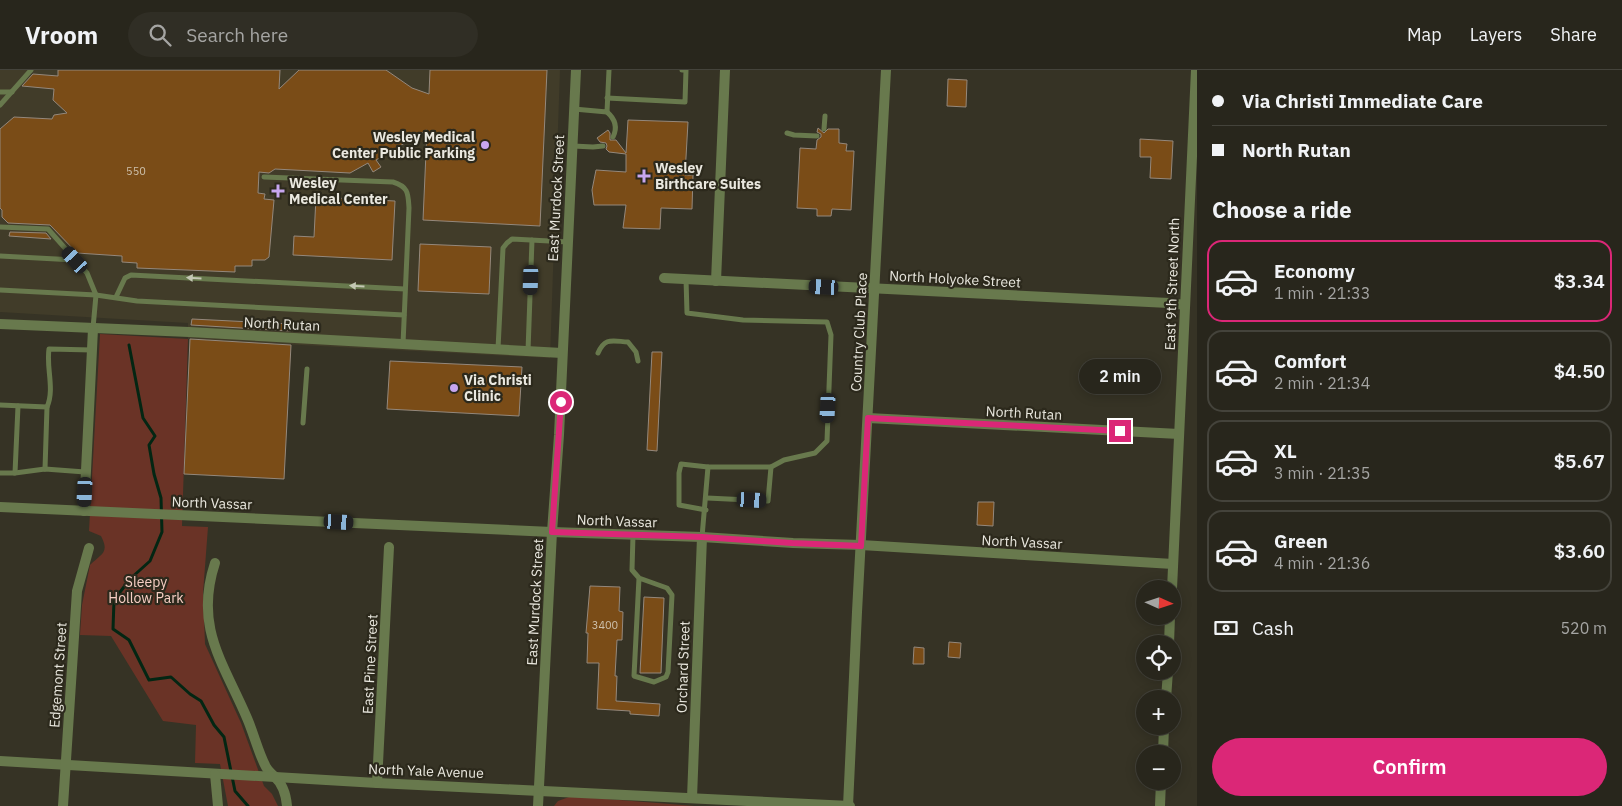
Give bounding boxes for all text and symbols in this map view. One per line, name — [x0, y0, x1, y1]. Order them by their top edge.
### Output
search box — [128, 12, 478, 57]
text: Vroom — [25, 19, 98, 51]
icon: search — [146, 21, 174, 49]
text: Search here — [186, 23, 288, 47]
text: Map — [1407, 23, 1442, 46]
text: Layers — [1470, 23, 1522, 46]
text: Share — [1550, 23, 1597, 46]
text: Via Christi Immediate Care — [1242, 89, 1483, 113]
place label: Wesley Medical Center Public Parking — [332, 128, 475, 162]
street label: East Murdock Street — [544, 134, 568, 262]
text: North Rutan — [1242, 138, 1351, 162]
marker: Wesley Medical Center Public Parking — [479, 139, 491, 151]
place label: Wesley Birthcare Suites — [655, 159, 761, 193]
house number: 550 — [126, 164, 146, 178]
marker: Wesley Birthcare Suites — [637, 169, 651, 183]
place label: Wesley Medical Center — [289, 174, 388, 208]
marker: Wesley Medical Center — [271, 184, 285, 198]
text: Choose a ride — [1212, 195, 1352, 224]
street label: East 9th Street North — [1161, 217, 1183, 351]
car — [59, 244, 90, 276]
icon: car — [1214, 259, 1259, 304]
text: Economy — [1274, 259, 1355, 283]
car — [522, 265, 539, 295]
street label: North Holyoke Street — [889, 267, 1021, 291]
text: $3.34 — [1554, 269, 1605, 293]
street label: Country Club Place — [847, 272, 871, 392]
one-way arrow — [186, 274, 202, 282]
car — [808, 279, 839, 295]
one-way arrow — [348, 282, 364, 290]
text: 1 min · 21:33 — [1274, 283, 1370, 303]
street label: North Rutan — [243, 313, 321, 335]
icon: car — [1214, 349, 1259, 394]
text: Comfort — [1274, 349, 1347, 373]
callout: 2 min — [1079, 358, 1161, 394]
text: $4.50 — [1554, 359, 1605, 383]
text: 2 min — [1099, 366, 1141, 386]
place label: Via Christi Clinic — [464, 371, 532, 405]
text: 2 min · 21:34 — [1274, 373, 1370, 393]
marker: Via Christi Clinic — [448, 382, 460, 394]
route start — [550, 391, 572, 413]
car — [819, 393, 836, 423]
street label: North Rutan — [985, 402, 1063, 424]
route end — [1109, 420, 1131, 442]
icon: car — [1214, 439, 1259, 484]
text: XL — [1274, 439, 1297, 463]
text: $5.67 — [1554, 449, 1605, 473]
text: 3 min · 21:35 — [1274, 463, 1370, 483]
car — [76, 477, 93, 507]
car — [736, 492, 767, 508]
street label: North Vassar — [171, 493, 253, 513]
street label: North Vassar — [576, 511, 658, 531]
car — [323, 514, 354, 530]
icon: car — [1214, 529, 1259, 574]
text: Green — [1274, 529, 1328, 553]
street label: North Vassar — [981, 531, 1063, 553]
street label: East Murdock Street — [523, 538, 547, 666]
text: $3.60 — [1554, 539, 1605, 563]
text: 4 min · 21:36 — [1274, 553, 1370, 573]
park label: Sleepy Hollow Park — [108, 573, 184, 607]
north arrow — [1136, 580, 1181, 625]
map controls — [1136, 580, 1181, 790]
street label: East Pine Street — [358, 614, 382, 714]
icon: cash — [1212, 614, 1240, 642]
text: Cash — [1252, 616, 1294, 640]
house number: 3400 — [592, 618, 618, 632]
text: 520 m — [1560, 618, 1607, 638]
street label: Orchard Street — [672, 620, 694, 713]
street label: Edgemont Street — [45, 622, 71, 728]
button: locate — [1136, 635, 1181, 680]
button: + — [1136, 690, 1181, 735]
button: Confirm — [1212, 738, 1607, 796]
button: − — [1136, 745, 1181, 790]
street label: North Yale Avenue — [368, 760, 484, 782]

